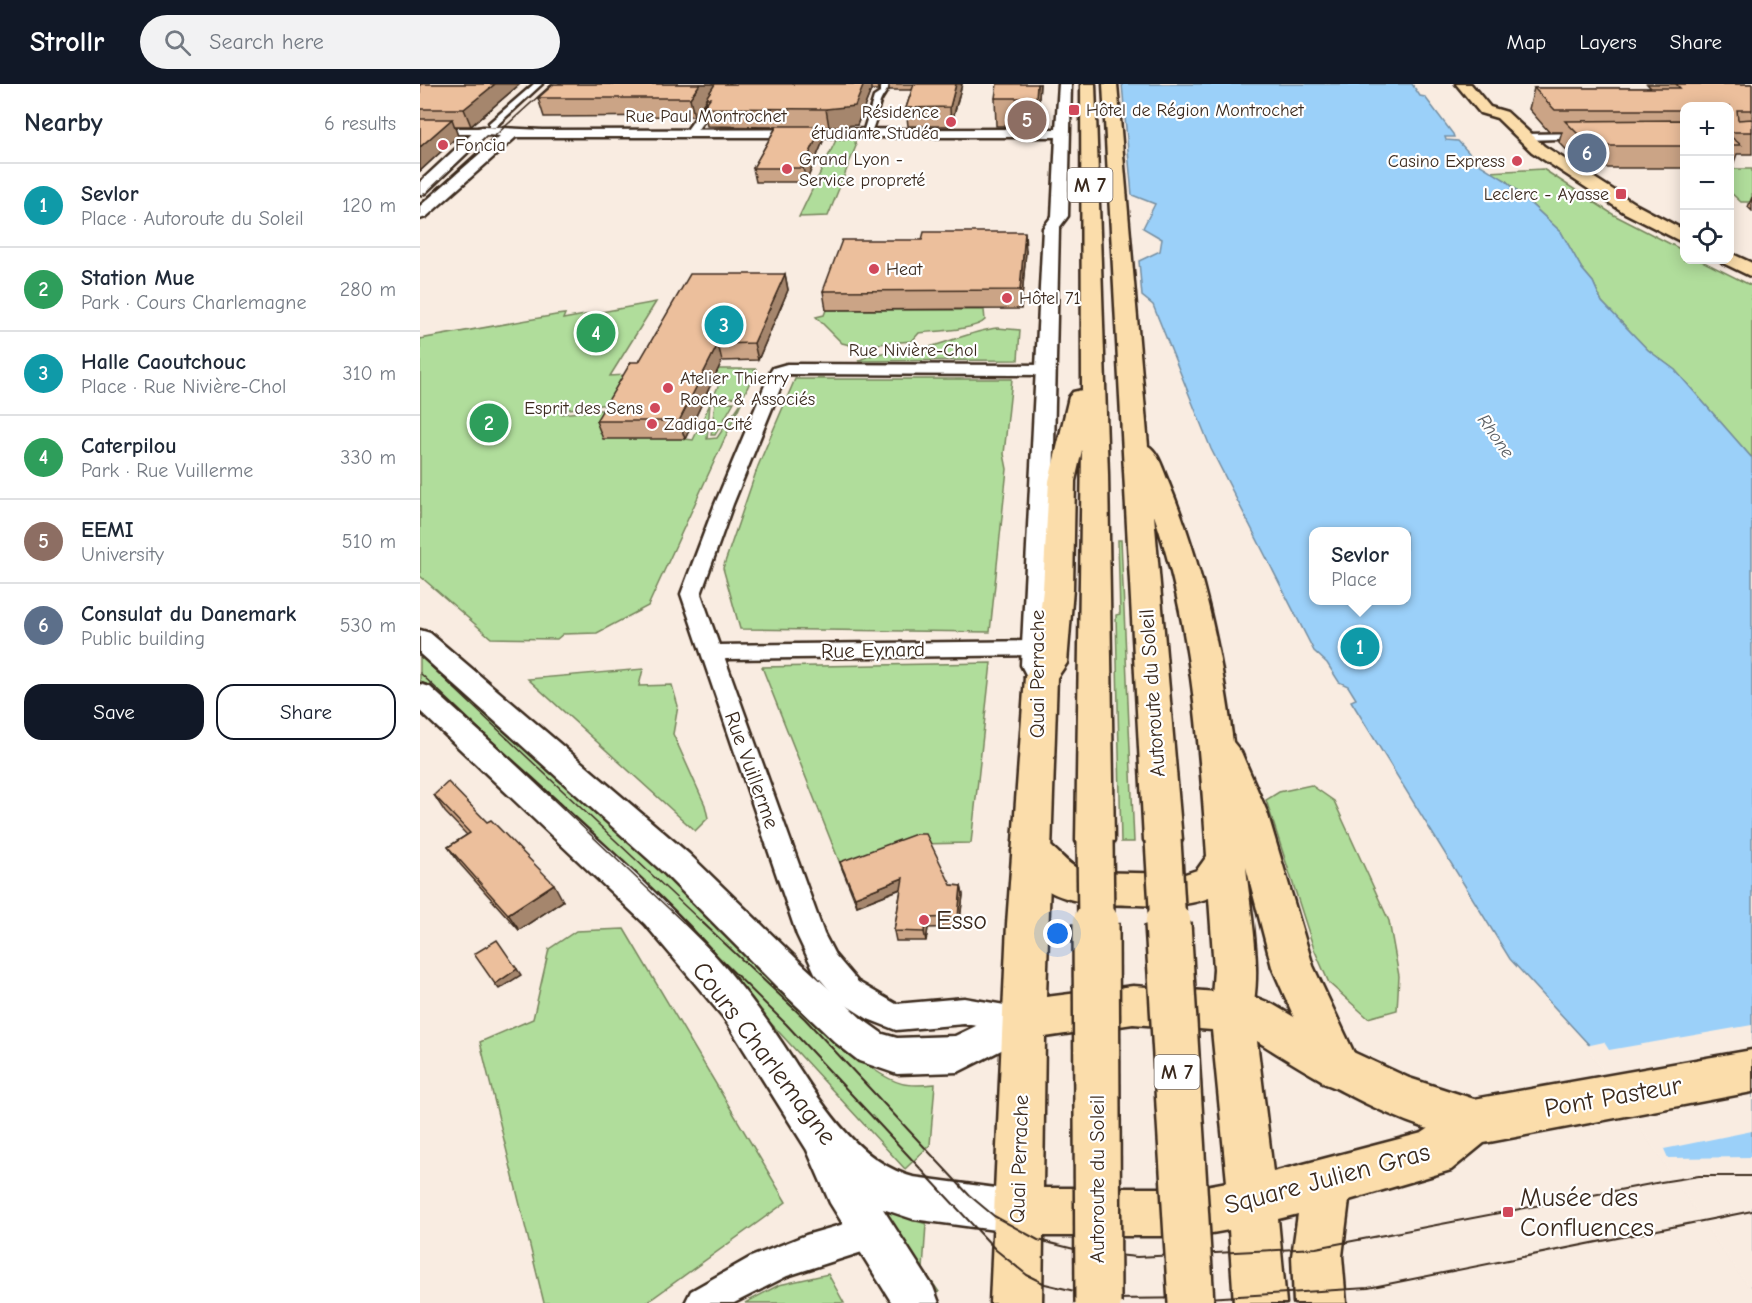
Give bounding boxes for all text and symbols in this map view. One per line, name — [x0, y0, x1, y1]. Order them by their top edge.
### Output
search box — [140, 15, 560, 69]
text: Strollr — [30, 26, 104, 58]
icon: search — [161, 26, 194, 59]
text: Search here — [209, 29, 324, 55]
text: Map — [1507, 30, 1546, 54]
text: Layers — [1579, 30, 1637, 54]
text: Share — [1670, 30, 1722, 54]
pin: 5 — [1008, 98, 1046, 142]
place label: Hôtel de Région Montrochet — [1086, 100, 1305, 121]
place label: Résidence étudiante Studéa — [811, 102, 939, 144]
map controls — [1680, 102, 1734, 264]
button: + — [1680, 102, 1734, 156]
marker: Hôtel de Région Montrochet — [1067, 103, 1081, 117]
street label: Rue Paul Montrochet — [625, 106, 787, 127]
text: Nearby — [24, 108, 103, 138]
text: 6 results — [324, 112, 396, 135]
marker: Résidence étudiante Studéa — [944, 115, 958, 129]
pin: 6 — [1568, 130, 1606, 176]
place label: Foncia — [455, 135, 506, 156]
marker: Foncia — [436, 138, 450, 152]
place label: Grand Lyon - Service propreté — [799, 149, 925, 191]
place label: Casino Express — [1388, 151, 1505, 172]
marker: Casino Express — [1510, 154, 1524, 168]
button: − — [1680, 156, 1734, 210]
marker: Grand Lyon - Service propreté — [780, 162, 794, 176]
road number: M 7 — [1068, 168, 1112, 202]
text: Sevlor — [81, 181, 139, 207]
place label: Leclerc - Ayasse — [1484, 184, 1609, 205]
marker: Leclerc - Ayasse — [1614, 187, 1628, 201]
text: 1 — [40, 194, 47, 217]
text: 120 m — [342, 194, 396, 217]
text: Place · Autoroute du Soleil — [81, 207, 304, 230]
button: locate — [1680, 210, 1734, 264]
place label: Heat — [886, 259, 923, 280]
marker: Heat — [867, 262, 881, 276]
text: Station Mue — [81, 265, 195, 291]
text: 2 — [39, 278, 48, 301]
text: 280 m — [340, 278, 396, 301]
place label: Hôtel 71 — [1019, 288, 1081, 309]
text: Park · Cours Charlemagne — [81, 291, 306, 314]
marker: Hôtel 71 — [1000, 291, 1014, 305]
pin: 3 — [704, 302, 744, 348]
pin: 4 — [576, 310, 615, 356]
street label: Rue Nivière-Chol — [849, 340, 977, 361]
text: Halle Caoutchouc — [81, 349, 246, 375]
text: 3 — [39, 362, 48, 385]
text: 310 m — [343, 362, 396, 385]
place label: Atelier Thierry Roche & Associés — [680, 368, 815, 410]
text: Place · Rue Nivière-Chol — [81, 375, 286, 398]
marker: Atelier Thierry Roche & Associés — [661, 381, 675, 395]
place label: Esprit des Sens — [524, 398, 643, 419]
pin: 2 — [470, 400, 508, 446]
marker: Esprit des Sens — [648, 401, 662, 415]
water label: Rhone — [1473, 410, 1518, 462]
place label: Zadiga-Cité — [664, 414, 752, 435]
marker: Zadiga-Cité — [645, 417, 659, 431]
text: Caterpilou — [81, 433, 177, 459]
text: 4 — [39, 446, 48, 469]
text: 330 m — [340, 446, 396, 469]
text: Park · Rue Vuillerme — [81, 459, 253, 482]
text: EEMI — [81, 517, 134, 543]
popup — [1309, 527, 1411, 605]
text: 5 — [38, 530, 49, 553]
text: 510 m — [342, 530, 396, 553]
text: Sevlor — [1331, 542, 1389, 568]
text: University — [81, 543, 164, 566]
text: Place — [1331, 568, 1377, 591]
text: Consulat du Danemark — [81, 601, 296, 627]
street label: Autoroute du Soleil — [1134, 608, 1170, 778]
street label: Quai Perrache — [1025, 610, 1049, 738]
text: 6 — [38, 614, 49, 637]
text: 530 m — [340, 614, 396, 637]
pin: 1 — [1340, 624, 1380, 670]
text: Public building — [81, 627, 205, 650]
street label: Rue Eynard — [821, 637, 925, 663]
button: Save — [24, 684, 204, 740]
button: Share — [216, 684, 396, 740]
street label: Rue Vuillerme — [720, 708, 784, 832]
place label: Esso — [936, 906, 987, 936]
marker: Esso — [917, 913, 931, 927]
your location — [1043, 919, 1072, 948]
street label: Cours Charlemagne — [686, 956, 843, 1151]
road number: M 7 — [1154, 1055, 1200, 1089]
street label: Pont Pasteur — [1542, 1070, 1685, 1124]
street label: Quai Perrache — [1005, 1094, 1033, 1224]
street label: Autoroute du Soleil — [1085, 1095, 1109, 1263]
street label: Square Julien Gras — [1221, 1137, 1433, 1221]
place label: Musée des Confluences — [1520, 1183, 1654, 1243]
marker: Musée des Confluences — [1501, 1205, 1515, 1219]

